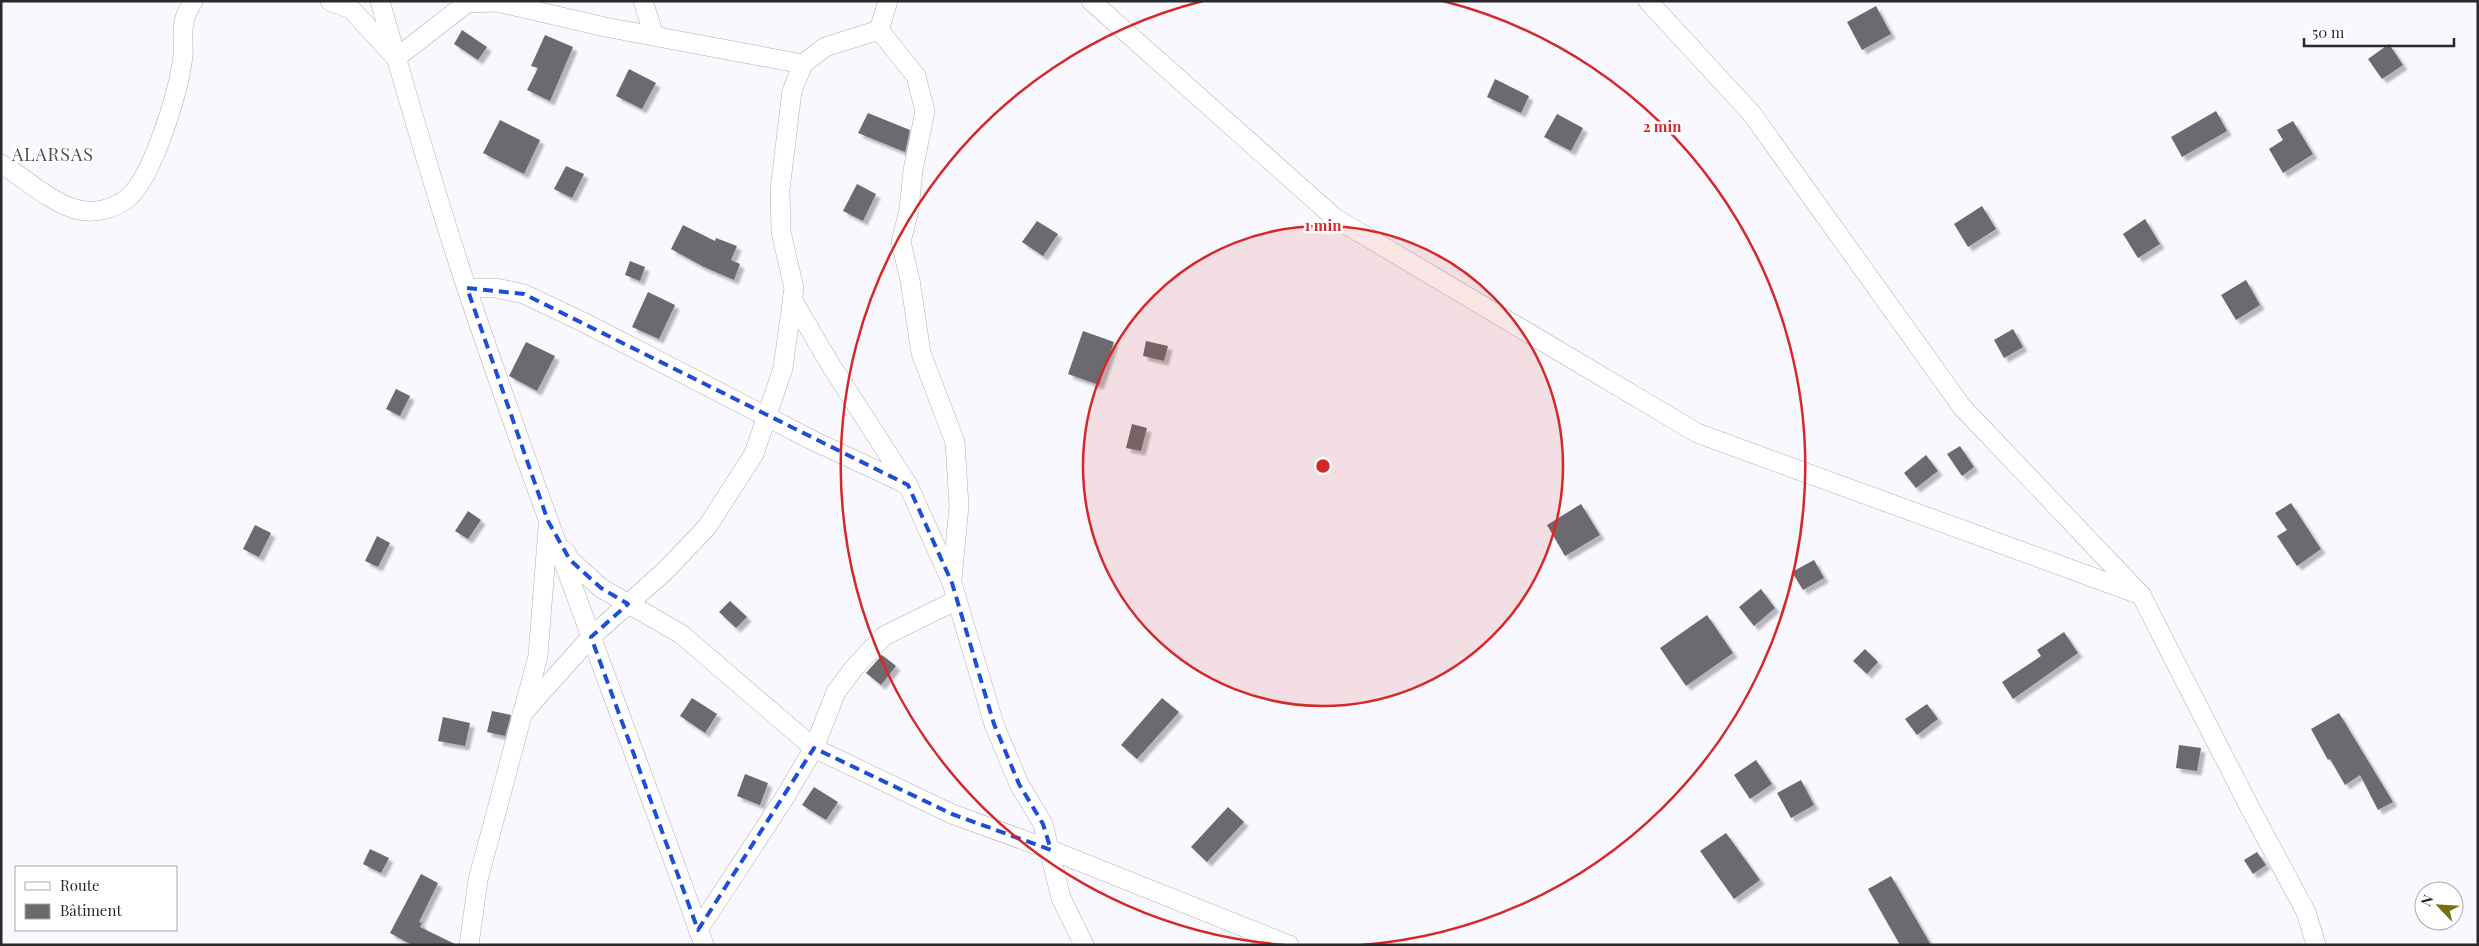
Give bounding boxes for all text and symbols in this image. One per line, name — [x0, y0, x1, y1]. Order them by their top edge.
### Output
scale bar — [2304, 15, 2454, 47]
text: 50 m — [2312, 22, 2345, 42]
text: 2 min — [1643, 116, 1682, 136]
district label: ALARSAS — [11, 142, 94, 166]
text: 1 min — [1305, 215, 1342, 235]
centre of rings — [1314, 457, 1332, 475]
legend — [15, 866, 178, 931]
text: Route — [60, 875, 100, 895]
north arrow — [2414, 881, 2464, 931]
text: N — [2416, 892, 2438, 909]
text: Bâtiment — [60, 900, 122, 920]

